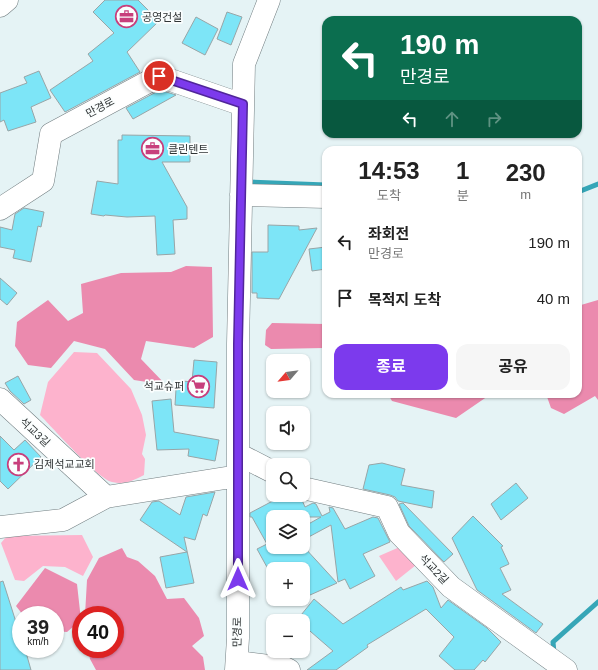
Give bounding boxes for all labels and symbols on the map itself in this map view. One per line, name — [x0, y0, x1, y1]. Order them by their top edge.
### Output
office icon: 공영건설 — [113, 4, 139, 30]
place label: 공영건설 — [142, 11, 182, 23]
pin — [142, 59, 176, 93]
street label: 만경로 — [84, 95, 116, 119]
office icon: 클린텐트 — [139, 136, 165, 162]
place label: 클린텐트 — [168, 143, 208, 155]
north arrow — [266, 354, 310, 398]
supermarket icon: 석교슈퍼 — [186, 373, 212, 399]
place label: 석교슈퍼 — [144, 380, 184, 392]
street label: 석교3길 — [18, 415, 52, 449]
church icon: 김제석교교회 — [5, 451, 31, 477]
place label: 김제석교교회 — [34, 458, 95, 470]
street label: 석교2길 — [417, 552, 451, 586]
position arrow — [217, 558, 259, 600]
speed limit sign: 40 — [72, 606, 124, 658]
street label: 만경로 — [231, 617, 243, 647]

